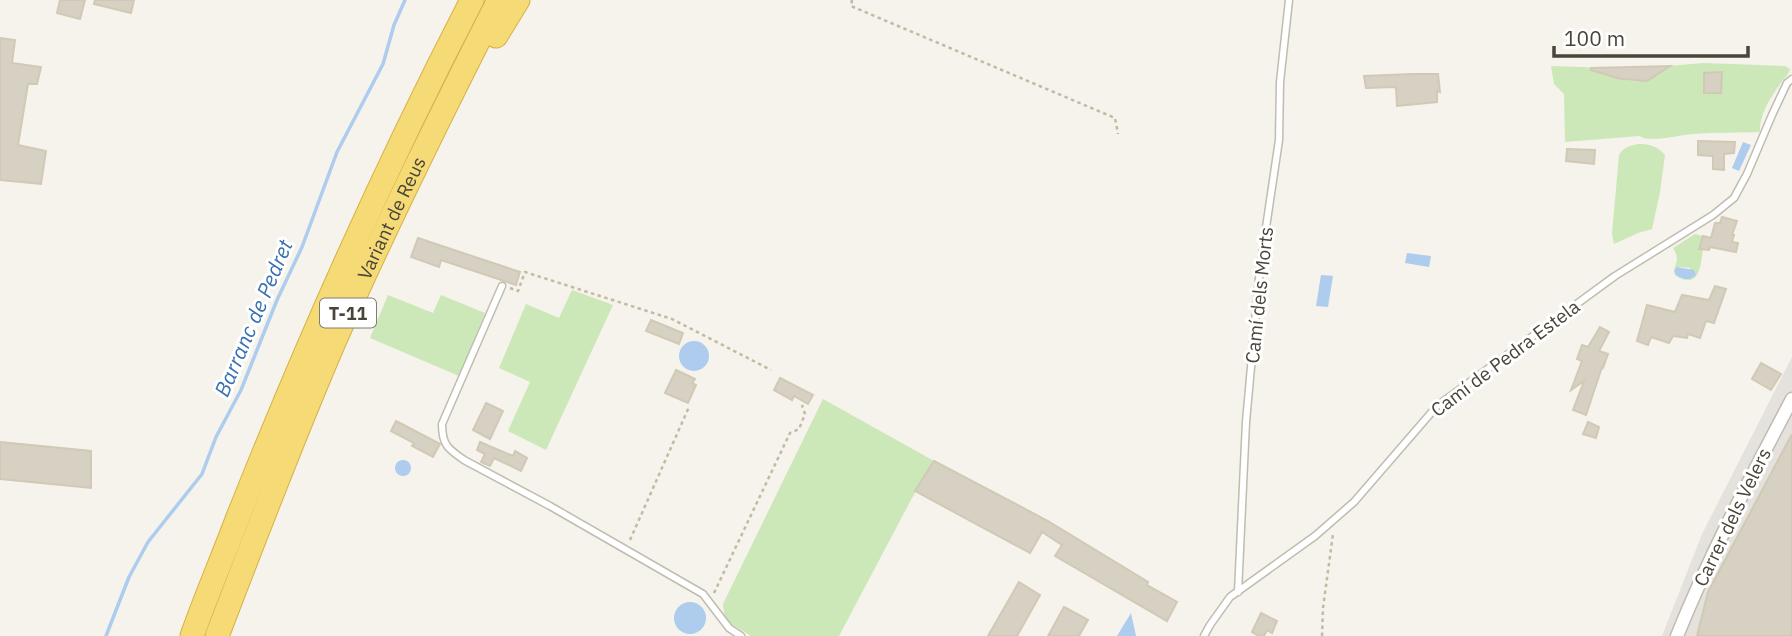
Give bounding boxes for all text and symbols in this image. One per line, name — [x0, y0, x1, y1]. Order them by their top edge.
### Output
scale bar — [1554, 14, 1748, 58]
text: 100 m — [1564, 24, 1625, 52]
street label: Variant de Reus — [352, 153, 431, 283]
street label: Camí dels Morts — [1240, 226, 1278, 364]
water label: Barranc de Pedret — [207, 234, 299, 401]
street label: Camí de Pedra Estela — [1426, 294, 1584, 422]
road number: T-11 — [320, 298, 376, 328]
street label: Carrer dels Velers — [1688, 444, 1776, 590]

